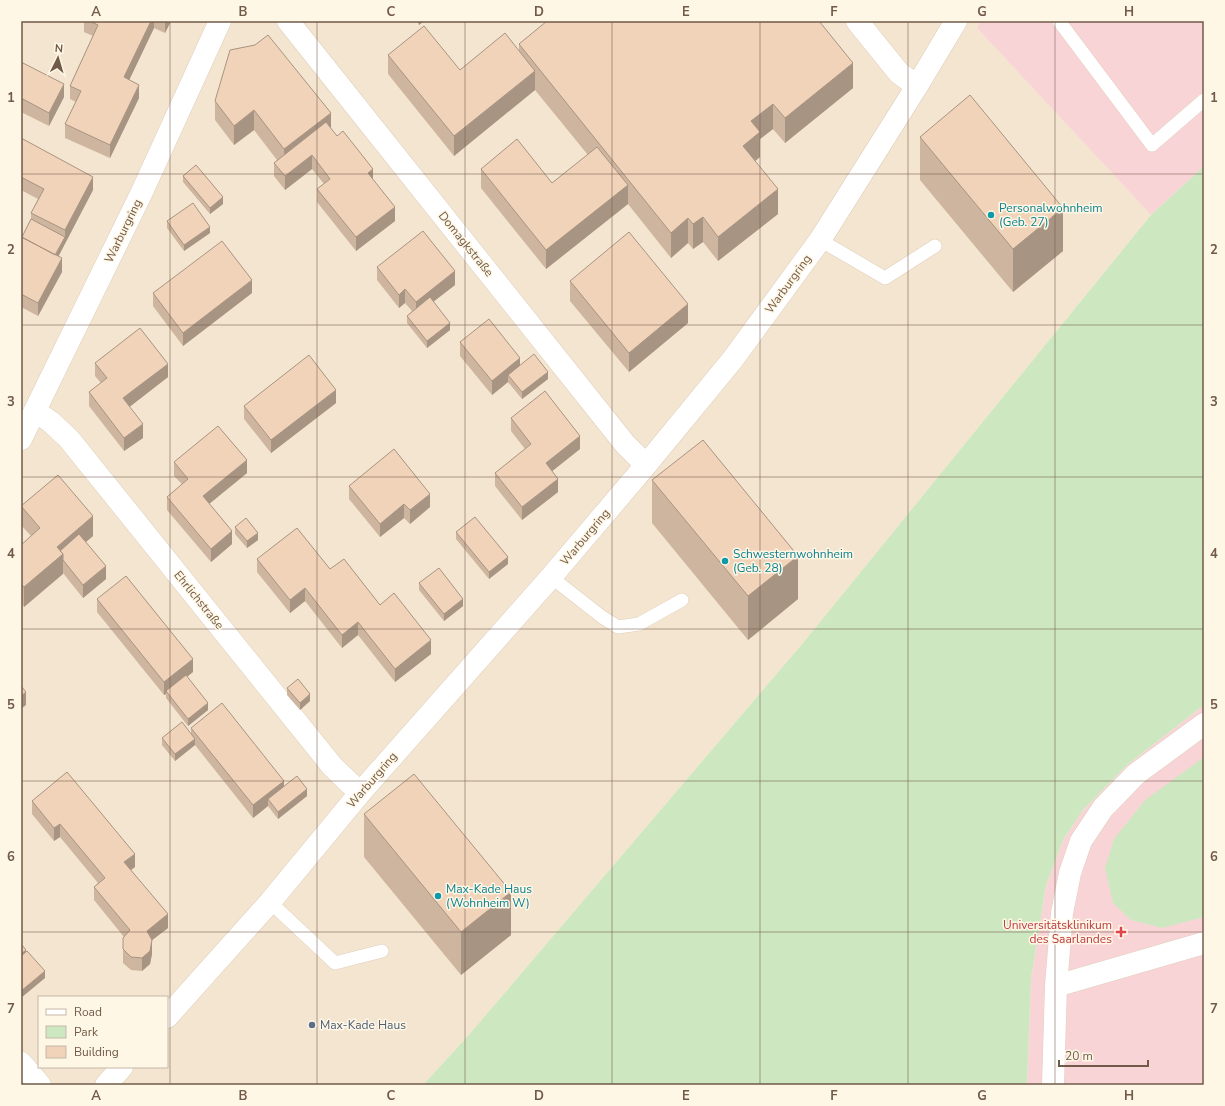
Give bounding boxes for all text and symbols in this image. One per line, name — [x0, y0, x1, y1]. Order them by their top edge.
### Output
text: A — [91, 3, 101, 21]
text: B — [239, 3, 248, 21]
text: C — [387, 3, 396, 21]
text: D — [534, 3, 544, 21]
text: E — [682, 3, 690, 21]
text: F — [830, 3, 838, 21]
text: G — [977, 3, 987, 21]
text: H — [1124, 3, 1134, 21]
north arrow — [38, 38, 78, 78]
text: N — [54, 41, 64, 56]
text: 1 — [7, 89, 15, 107]
text: 1 — [1210, 89, 1218, 107]
street label: Warburgring — [101, 196, 145, 266]
place label: Personalwohnheim (Geb. 27) — [999, 200, 1103, 230]
street label: Domagkstraße — [435, 208, 497, 280]
marker: Personalwohnheim (Geb. 27) — [986, 210, 996, 220]
text: 2 — [7, 241, 15, 259]
text: 2 — [1210, 241, 1218, 259]
street label: Warburgring — [761, 251, 815, 317]
text: 3 — [7, 393, 15, 411]
text: 3 — [1210, 393, 1218, 411]
street label: Warburgring — [557, 505, 613, 569]
text: 4 — [7, 545, 15, 563]
text: 4 — [1210, 545, 1218, 563]
place label: Schwesternwohnheim (Geb. 28) — [733, 546, 853, 576]
marker: Schwesternwohnheim (Geb. 28) — [720, 556, 730, 566]
street label: Ehrlichstraße — [170, 567, 228, 633]
text: 5 — [7, 696, 15, 714]
text: 5 — [1210, 696, 1218, 714]
street label: Warburgring — [343, 749, 401, 811]
text: 6 — [7, 848, 15, 866]
text: 6 — [1210, 848, 1218, 866]
place label: Max-Kade Haus (Wohnheim W) — [446, 881, 532, 911]
marker: Max-Kade Haus (Wohnheim W) — [433, 891, 443, 901]
place label: Universitätsklinikum des Saarlandes — [1003, 917, 1112, 947]
marker: Universitätsklinikum des Saarlandes — [1115, 926, 1127, 938]
legend — [38, 996, 168, 1068]
text: 7 — [7, 1000, 15, 1018]
text: 7 — [1210, 1000, 1218, 1018]
text: Road — [74, 1004, 102, 1020]
place label: Max-Kade Haus — [320, 1017, 406, 1033]
marker: Max-Kade Haus — [307, 1020, 317, 1030]
text: Park — [74, 1024, 99, 1040]
scale bar — [1059, 1042, 1148, 1068]
text: Building — [74, 1044, 119, 1060]
text: 20 m — [1065, 1048, 1093, 1064]
text: A — [91, 1087, 101, 1105]
text: B — [239, 1087, 248, 1105]
text: C — [387, 1087, 396, 1105]
text: D — [534, 1087, 544, 1105]
text: E — [682, 1087, 690, 1105]
text: F — [830, 1087, 838, 1105]
text: G — [977, 1087, 987, 1105]
text: H — [1124, 1087, 1134, 1105]

